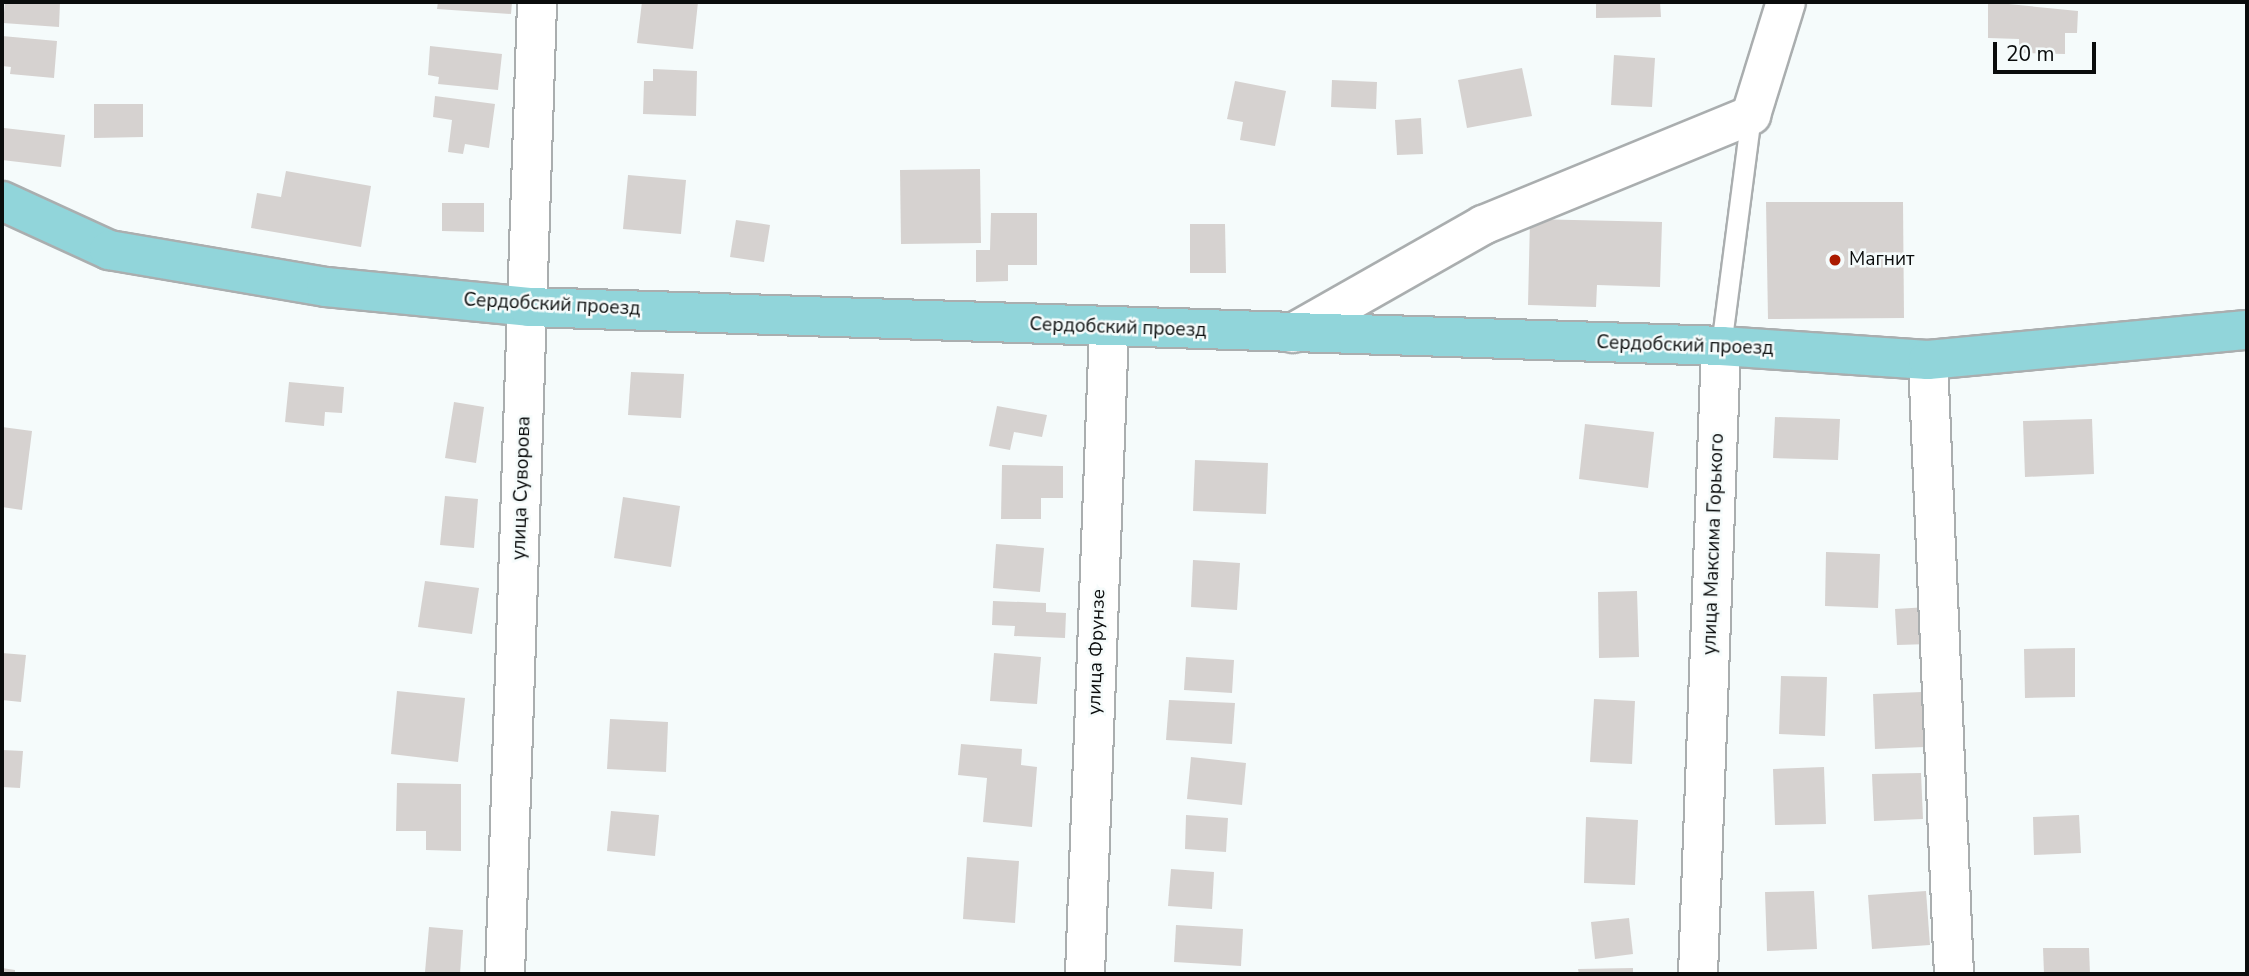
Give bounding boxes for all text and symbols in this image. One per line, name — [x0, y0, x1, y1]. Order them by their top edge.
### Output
scale bar — [1997, 28, 2100, 72]
text: 20 m — [2006, 40, 2055, 68]
place label: Магнит — [1849, 249, 1914, 271]
marker: Магнит — [1827, 252, 1843, 268]
street label: Сердобский проезд — [463, 289, 641, 321]
street label: Сердобский проезд — [1029, 314, 1207, 342]
street label: Сердобский проезд — [1596, 332, 1774, 360]
street label: улица Суворова — [508, 416, 536, 560]
street label: улица Максима Горького — [1699, 433, 1729, 655]
street label: улица Фрунзе — [1083, 589, 1111, 715]

